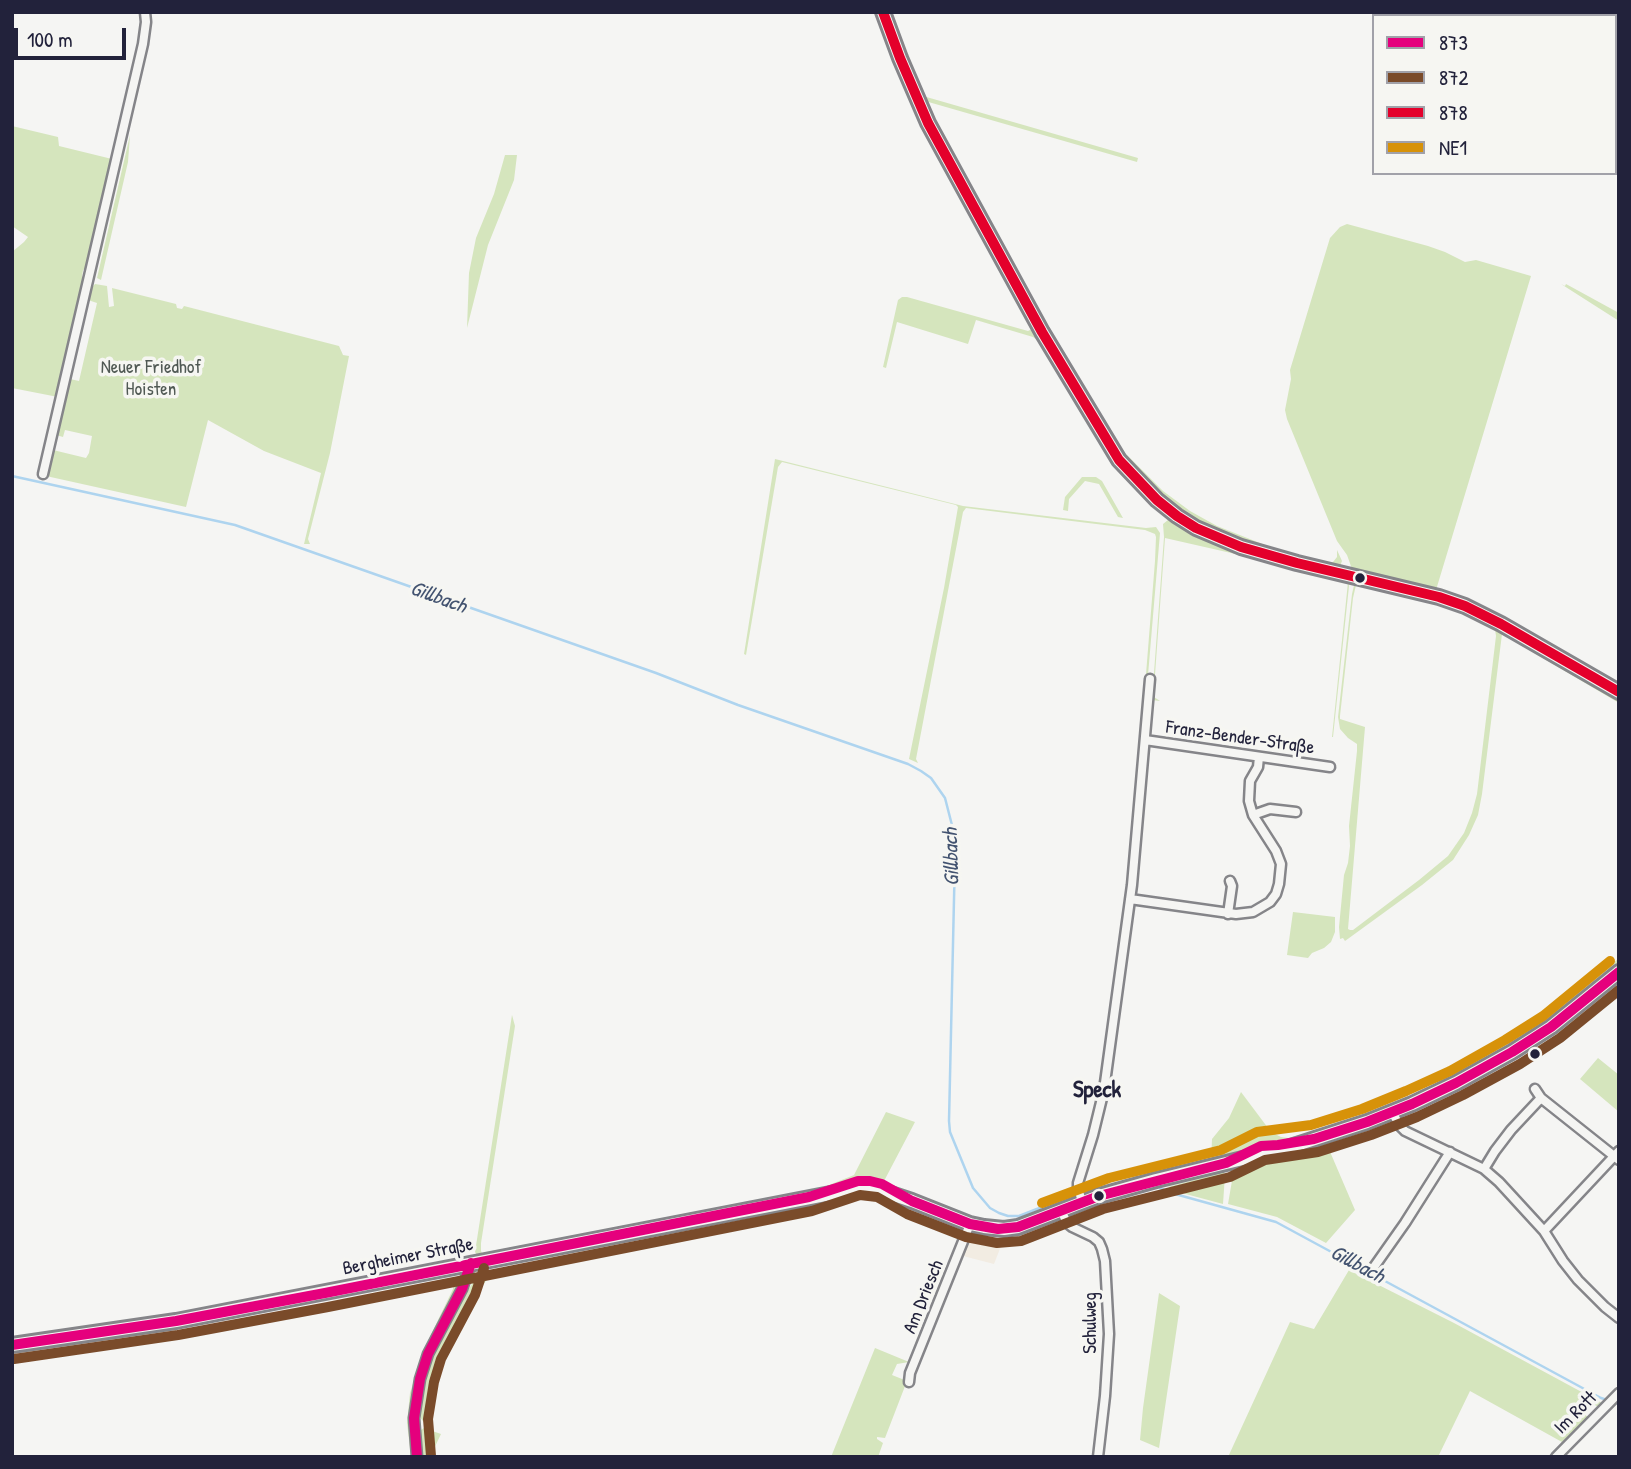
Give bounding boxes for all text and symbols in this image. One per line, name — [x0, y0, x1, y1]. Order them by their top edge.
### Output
scale bar — [18, 14, 130, 58]
legend — [1372, 14, 1617, 175]
text: 100 m — [27, 25, 73, 54]
text: 873 — [1439, 28, 1468, 57]
text: 872 — [1439, 63, 1468, 92]
text: 878 — [1439, 98, 1468, 127]
text: NE1 — [1439, 133, 1467, 162]
park label: Neuer Friedhof Hoisten — [101, 357, 201, 401]
unlabelled marker — [1353, 571, 1367, 585]
water label: Gillbach — [407, 576, 469, 620]
street label: Franz-Bender-Straße — [1164, 716, 1316, 760]
water label: Gillbach — [938, 828, 966, 886]
unlabelled marker — [1528, 1047, 1542, 1061]
district label: Speck — [1073, 1077, 1121, 1105]
unlabelled marker — [1092, 1189, 1106, 1203]
street label: Bergheimer Straße — [341, 1233, 475, 1281]
water label: Gillbach — [1326, 1240, 1388, 1290]
street label: Am Driesch — [899, 1257, 949, 1337]
street label: Schulweg — [1080, 1292, 1102, 1354]
street label: Im Rott — [1550, 1387, 1602, 1439]

